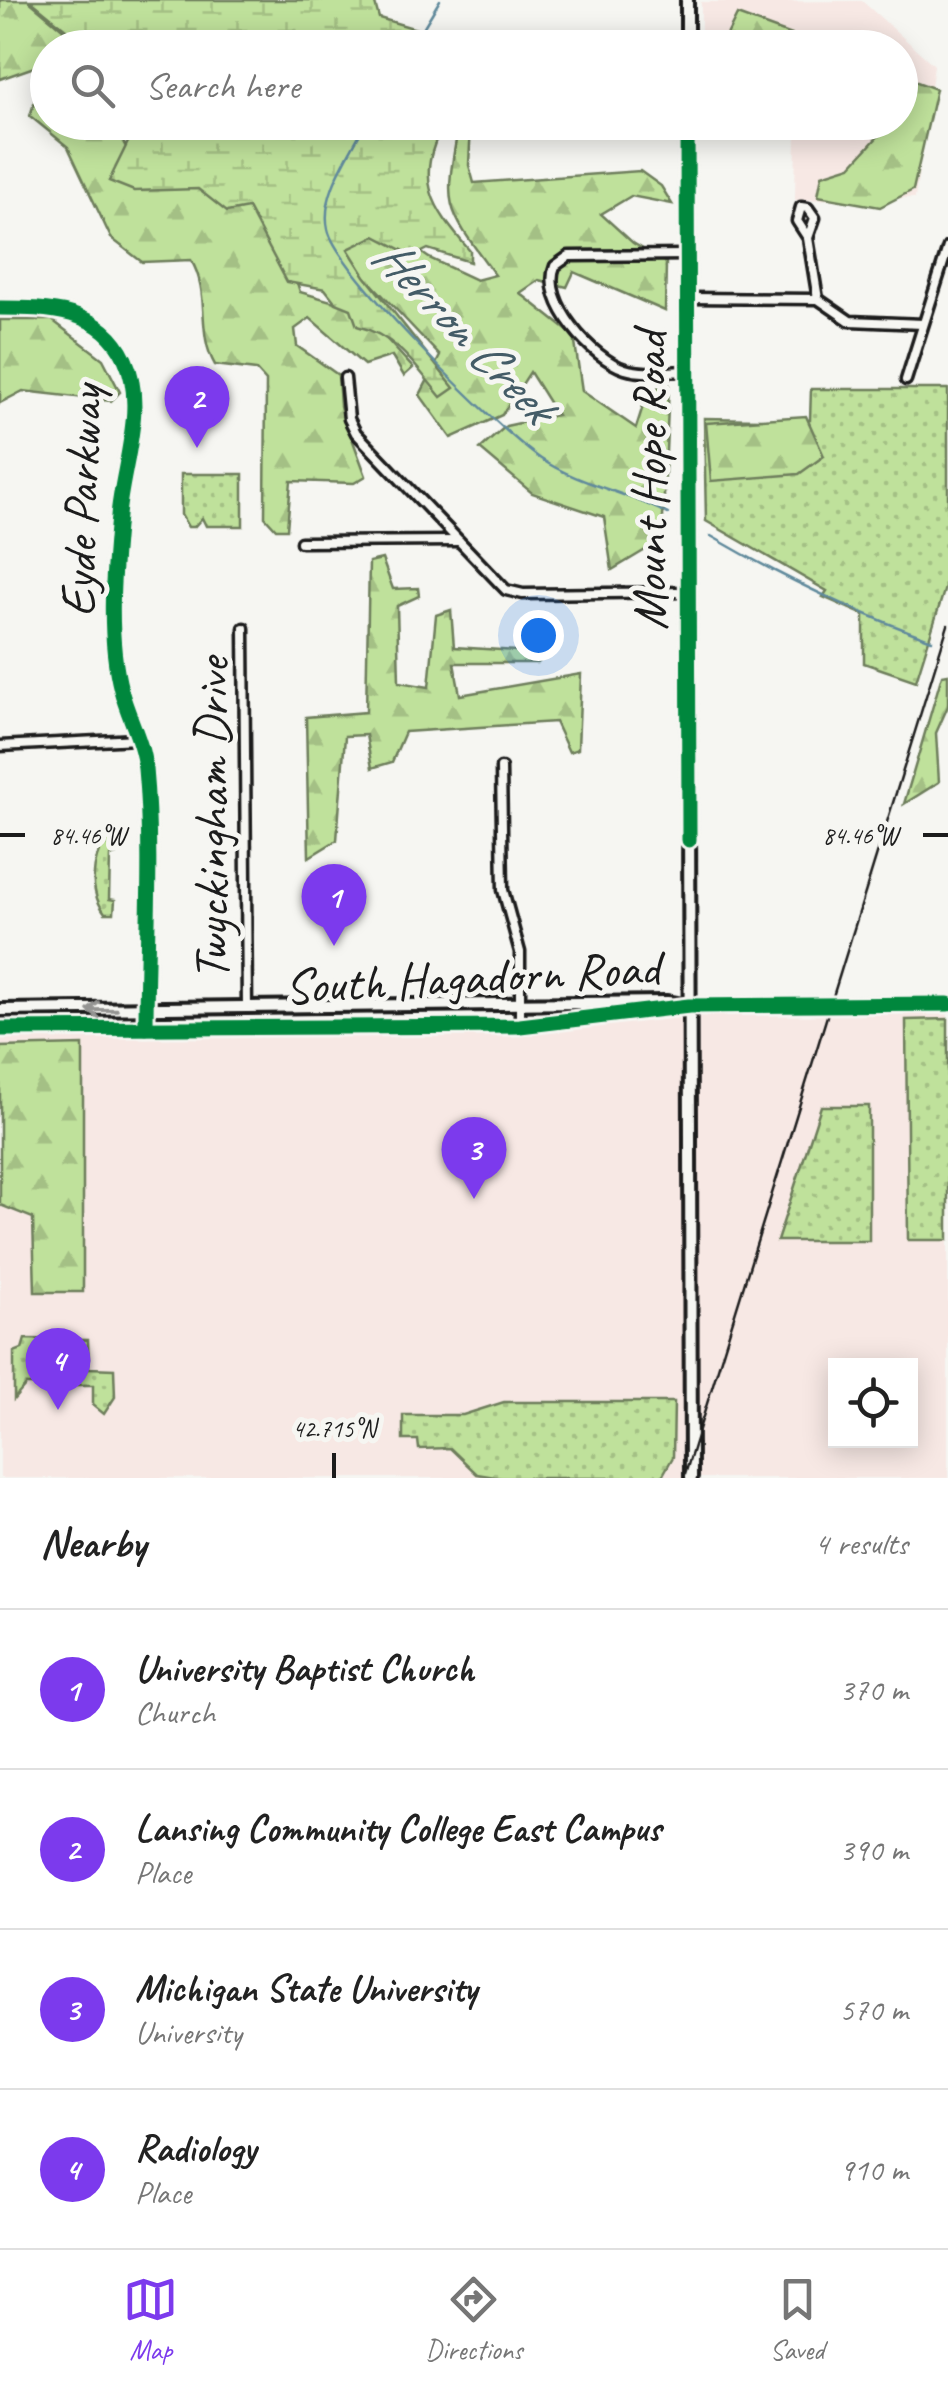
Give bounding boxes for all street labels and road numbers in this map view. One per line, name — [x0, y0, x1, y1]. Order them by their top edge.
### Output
street label: Mount Hope Road — [618, 324, 681, 630]
street label: Eyde Parkway — [45, 380, 117, 618]
street label: Twyckingham Drive — [180, 654, 243, 980]
street label: South Hagadorn Road — [283, 935, 668, 1018]

